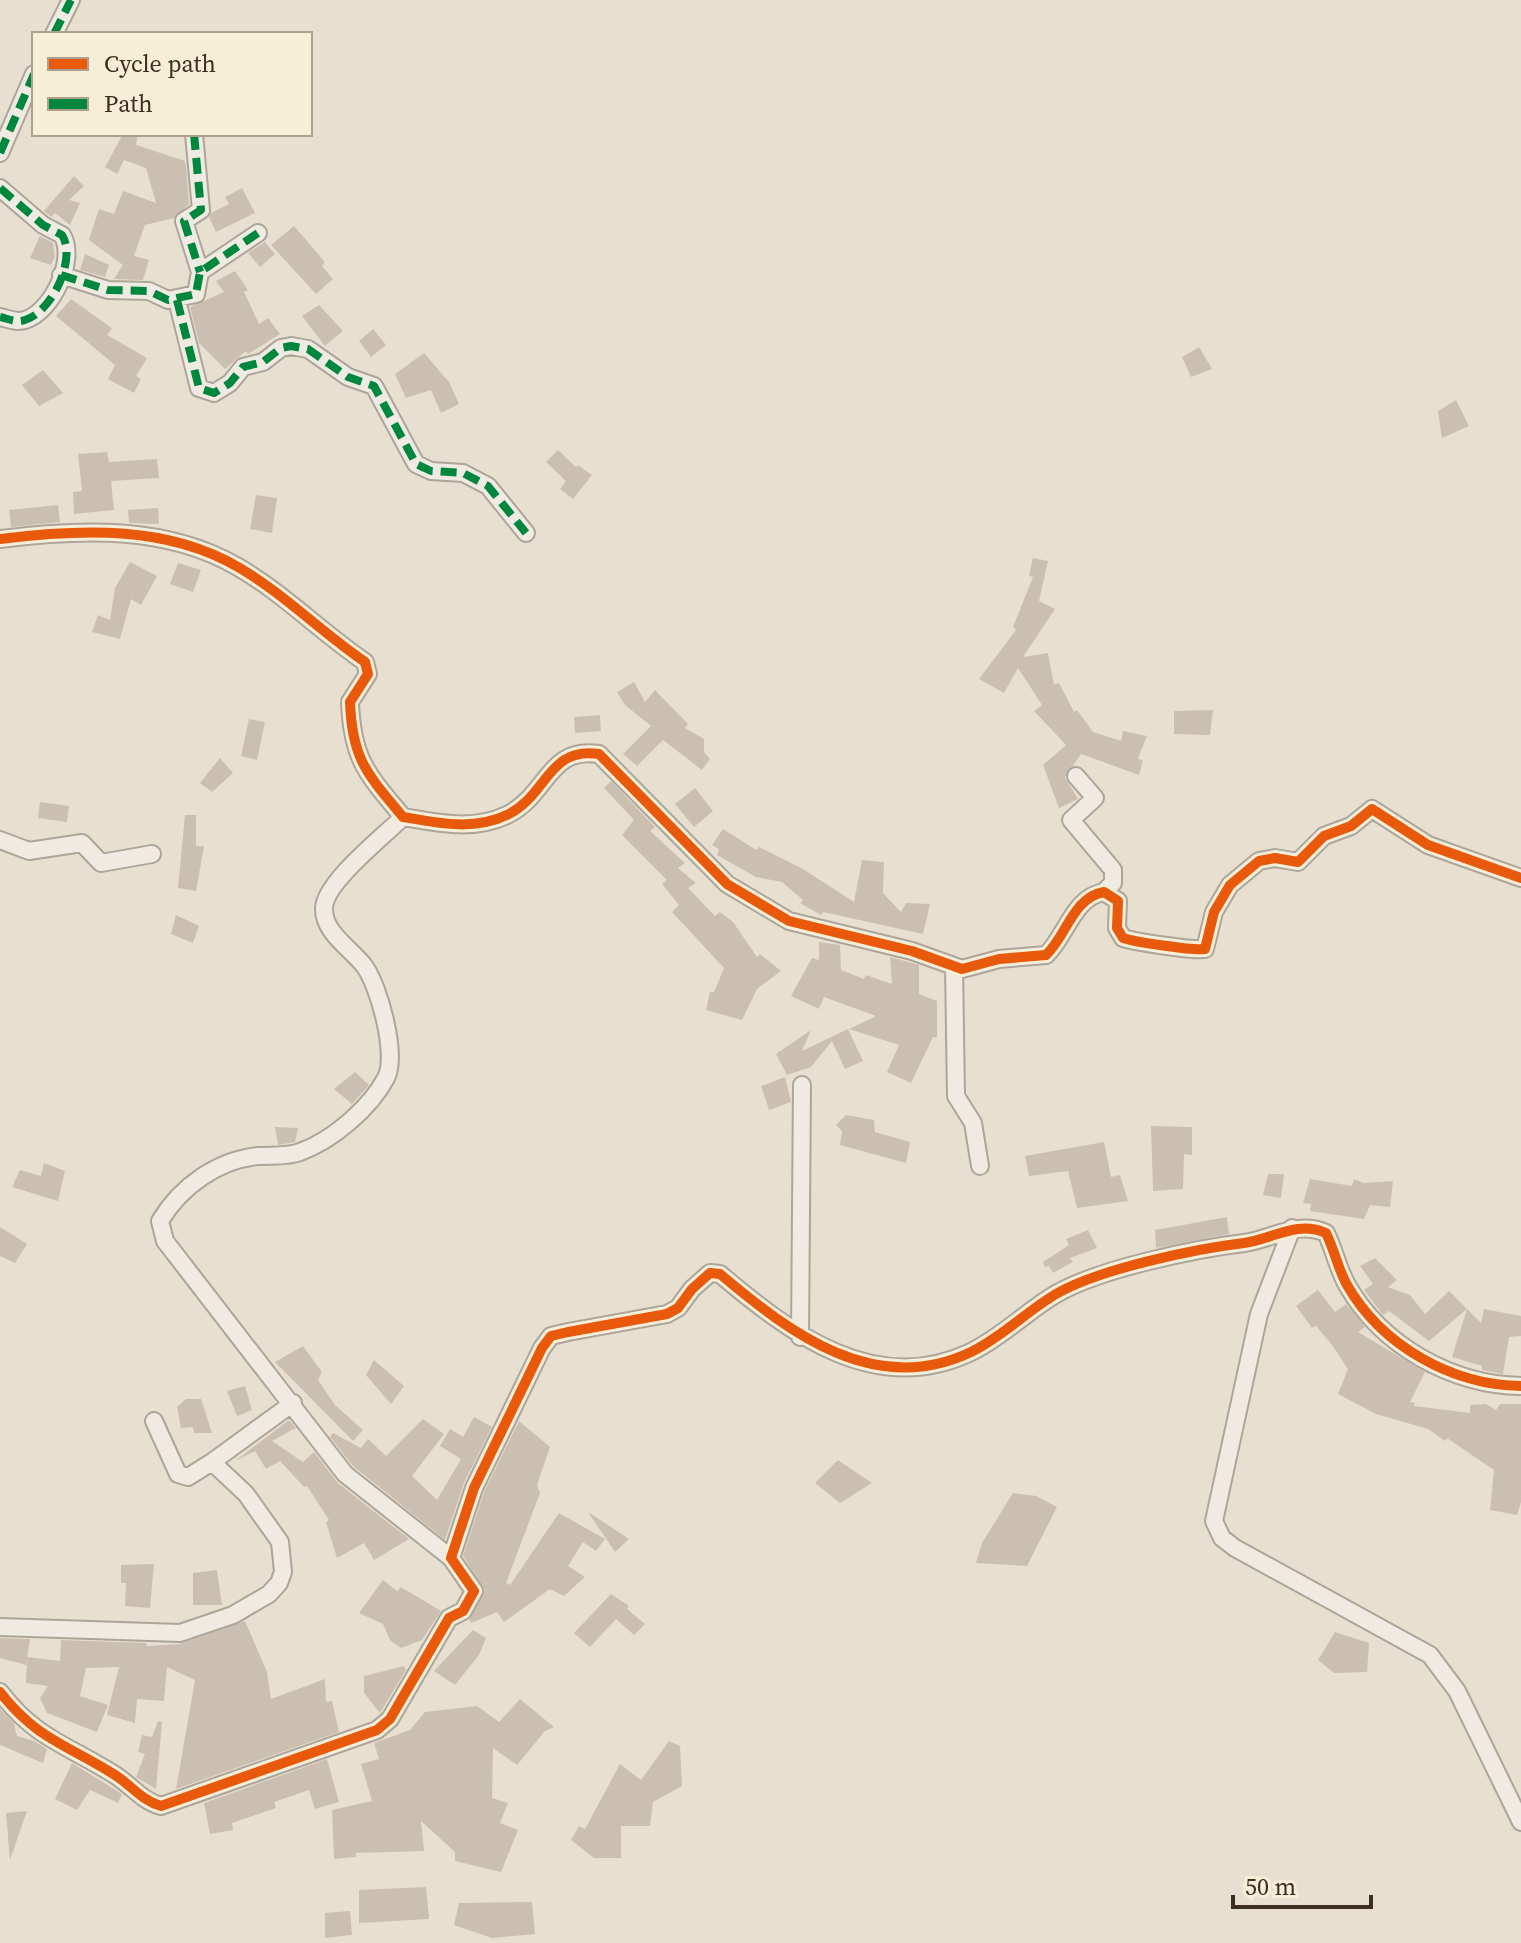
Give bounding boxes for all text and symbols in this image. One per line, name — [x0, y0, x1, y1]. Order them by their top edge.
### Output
legend — [32, 32, 312, 136]
text: Cycle path — [104, 47, 216, 80]
text: Path — [104, 87, 153, 120]
scale bar — [1233, 1859, 1371, 1909]
text: 50 m — [1245, 1870, 1296, 1903]

